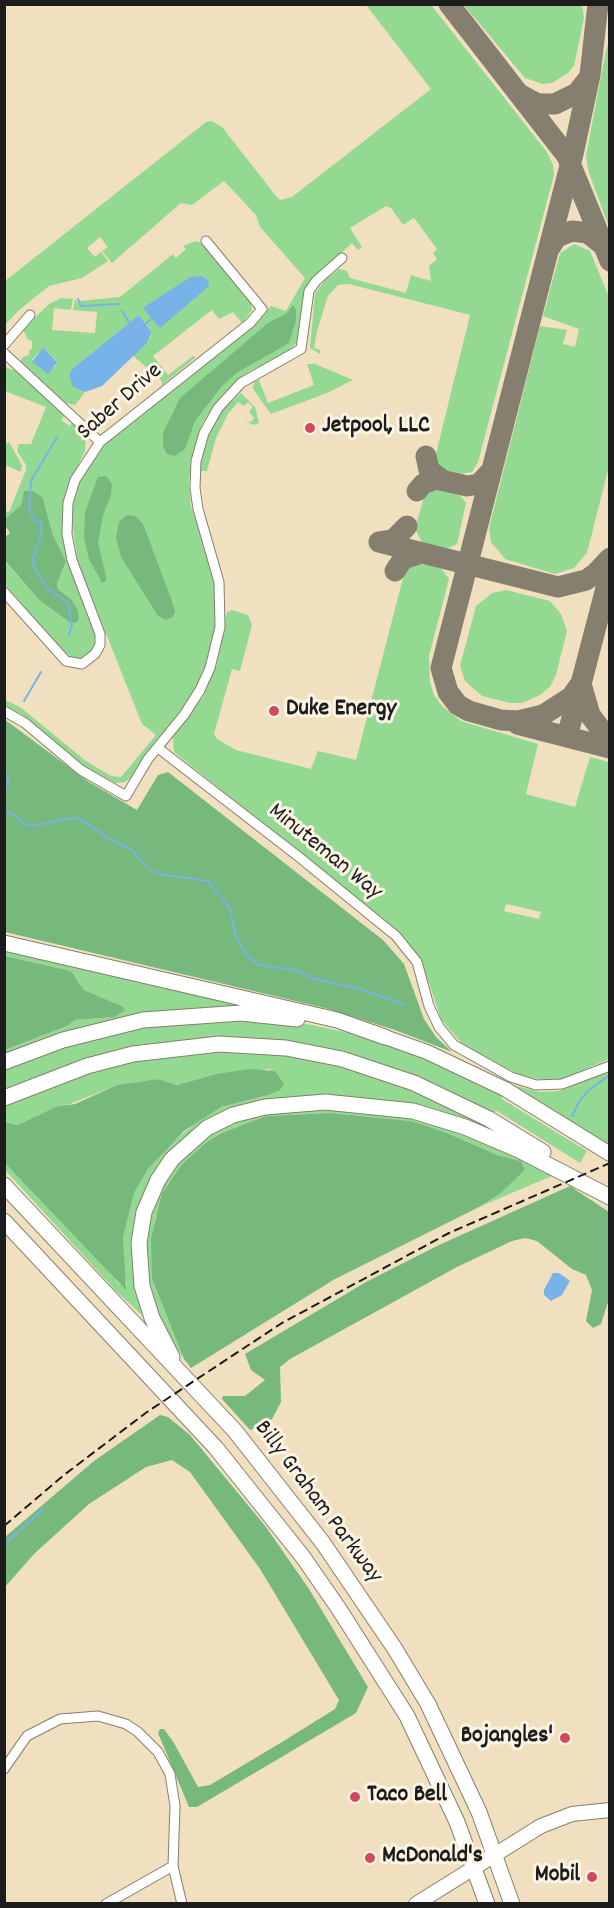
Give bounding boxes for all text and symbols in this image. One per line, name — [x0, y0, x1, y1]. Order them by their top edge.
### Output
street label: Saber Drive — [73, 358, 169, 448]
place label: Jetpool, LLC — [322, 414, 430, 442]
marker: Jetpool, LLC — [303, 421, 317, 435]
place label: Duke Energy — [286, 697, 396, 725]
marker: Duke Energy — [267, 704, 281, 718]
street label: Minuteman Way — [261, 798, 387, 908]
street label: Billy Graham Parkway — [246, 1416, 388, 1590]
place label: Bojangles' — [461, 1724, 553, 1752]
marker: Bojangles' — [558, 1731, 572, 1745]
place label: Taco Bell — [367, 1783, 447, 1811]
marker: Taco Bell — [348, 1790, 362, 1804]
place label: McDonald's — [382, 1844, 483, 1872]
marker: McDonald's — [363, 1851, 377, 1865]
place label: Mobil — [535, 1863, 580, 1891]
marker: Mobil — [585, 1870, 599, 1884]

